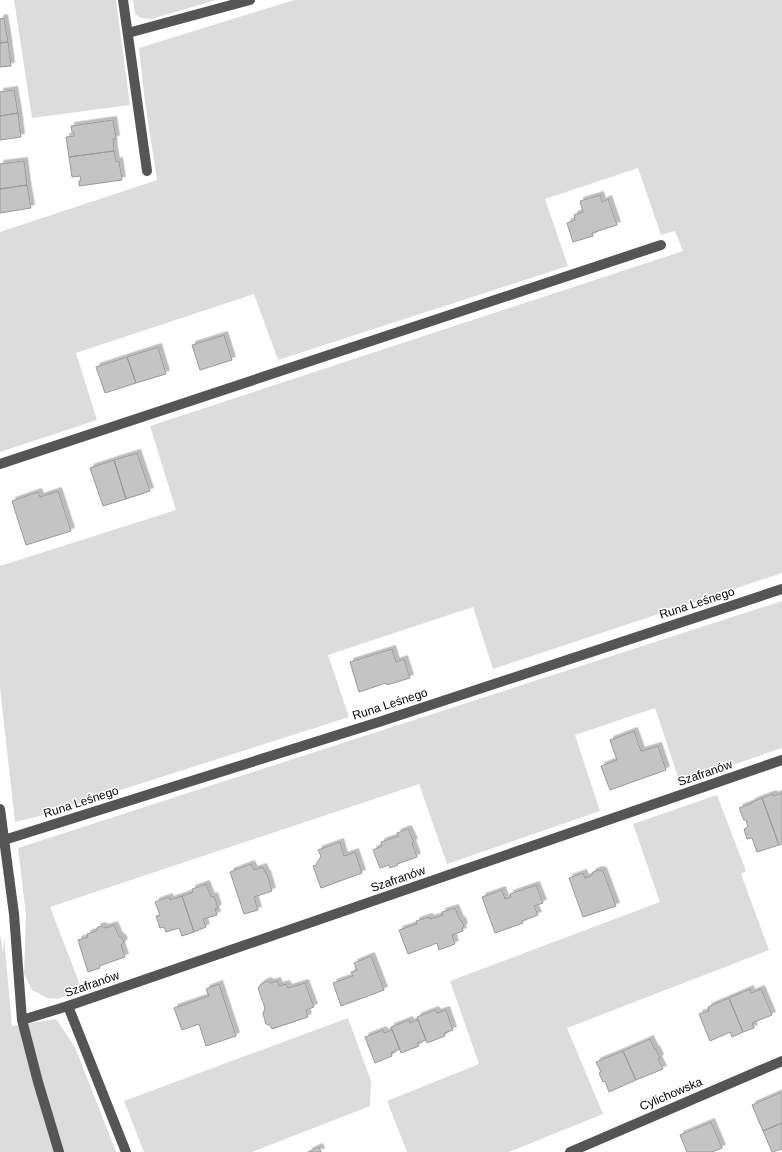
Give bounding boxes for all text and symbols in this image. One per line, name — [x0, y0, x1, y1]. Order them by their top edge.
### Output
street label: Runa Leśnego — [658, 584, 737, 622]
street label: Runa Leśnego — [351, 685, 430, 723]
street label: Szafranów — [676, 757, 734, 789]
street label: Runa Leśnego — [42, 783, 121, 821]
street label: Szafranów — [369, 863, 427, 895]
street label: Szafranów — [63, 968, 121, 1000]
street label: Cylichowska — [638, 1074, 705, 1113]

